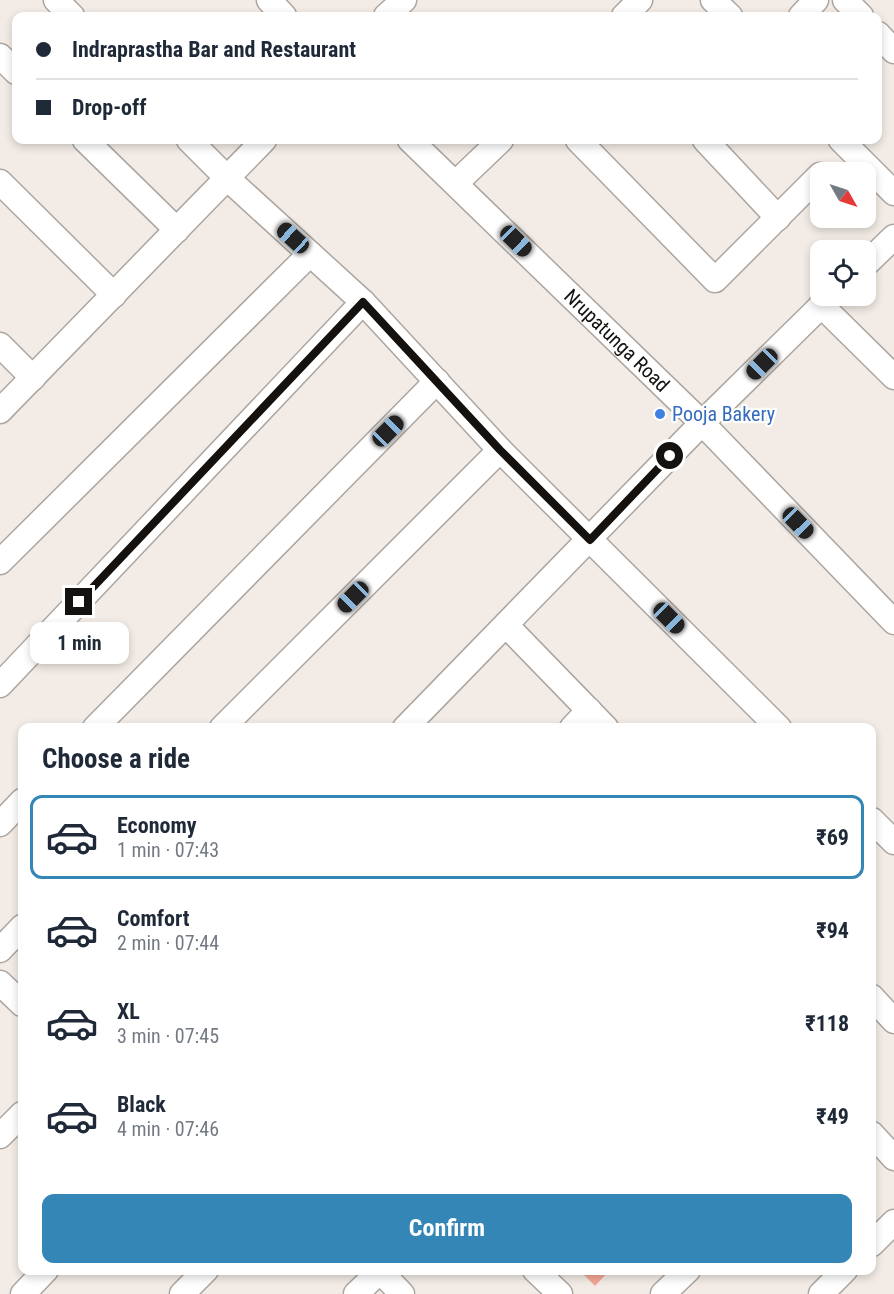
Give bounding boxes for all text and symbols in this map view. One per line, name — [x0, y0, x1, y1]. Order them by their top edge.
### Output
text: Indraprastha Bar and Restaurant — [72, 37, 356, 62]
text: Drop-off — [72, 95, 146, 120]
north arrow — [810, 162, 876, 228]
map controls — [810, 162, 876, 306]
car — [274, 219, 312, 257]
car — [497, 222, 535, 260]
button: locate — [810, 240, 876, 306]
street label: Nrupatunga Road — [559, 284, 674, 397]
car — [743, 345, 781, 383]
place label: Pooja Bakery — [672, 402, 775, 426]
marker: Pooja Bakery — [653, 407, 667, 421]
car — [369, 412, 407, 450]
route start — [656, 442, 683, 469]
car — [779, 504, 817, 542]
car — [334, 578, 372, 616]
route end — [65, 588, 92, 615]
car — [650, 599, 688, 637]
callout: 1 min — [29, 623, 128, 665]
text: 1 min — [57, 631, 102, 655]
text: Choose a ride — [42, 743, 190, 775]
icon: car — [45, 810, 99, 864]
text: Economy — [117, 813, 197, 838]
text: ₹69 — [816, 825, 849, 850]
text: 1 min · 07:43 — [117, 838, 219, 862]
icon: car — [45, 903, 99, 957]
text: Comfort — [117, 906, 190, 931]
text: ₹94 — [816, 918, 849, 943]
text: 2 min · 07:44 — [117, 931, 219, 955]
icon: car — [45, 996, 99, 1050]
text: XL — [117, 999, 140, 1024]
text: ₹118 — [805, 1011, 849, 1036]
text: 3 min · 07:45 — [117, 1024, 219, 1048]
icon: car — [45, 1089, 99, 1143]
text: Black — [117, 1092, 166, 1117]
text: ₹49 — [816, 1104, 849, 1129]
text: 4 min · 07:46 — [117, 1117, 219, 1141]
button: Confirm — [42, 1194, 852, 1263]

